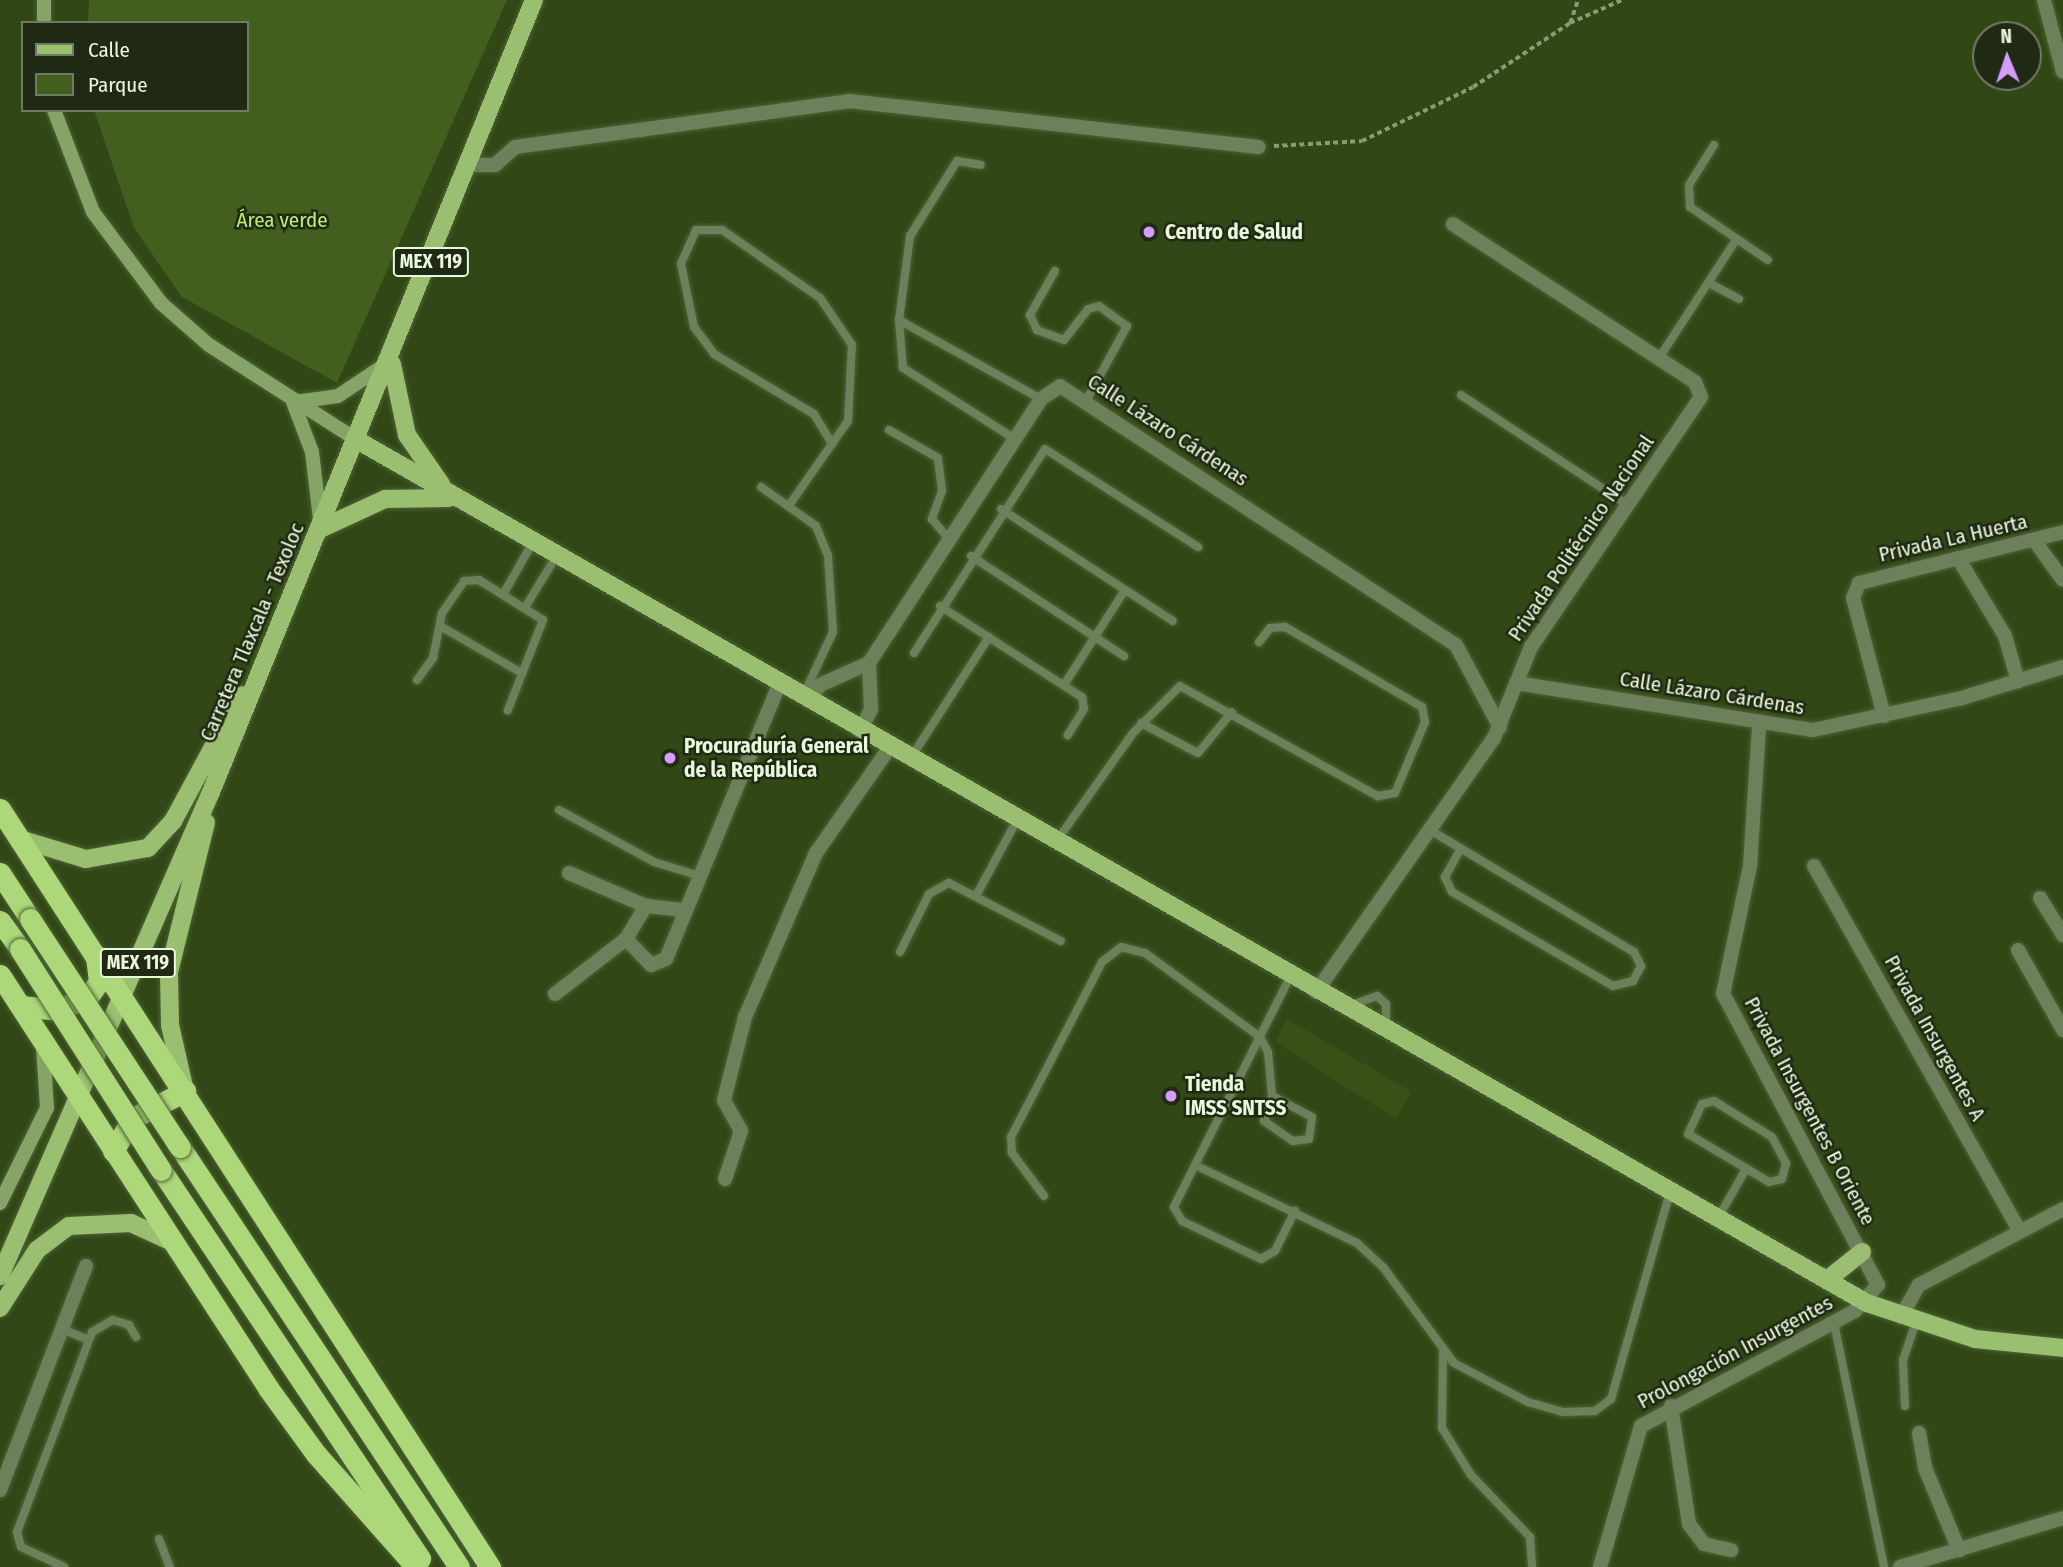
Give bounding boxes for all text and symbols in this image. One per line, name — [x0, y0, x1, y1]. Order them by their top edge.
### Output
legend — [21, 21, 248, 112]
north arrow — [1972, 21, 2042, 91]
text: N — [2000, 25, 2012, 48]
text: Calle — [88, 37, 130, 63]
text: Parque — [88, 72, 148, 98]
park label: Área verde — [236, 207, 328, 233]
place label: Centro de Salud — [1165, 219, 1303, 245]
marker: Centro de Salud — [1139, 222, 1159, 242]
road number: MEX 119 — [392, 246, 470, 278]
street label: Calle Lázaro Cárdenas — [1083, 369, 1253, 491]
street label: Privada Politécnico Nacional — [1503, 430, 1659, 646]
street label: Privada La Huerta — [1876, 509, 2030, 567]
street label: Carretera Tlaxcala - Texoloc — [195, 519, 309, 745]
street label: Calle Lázaro Cárdenas — [1618, 666, 1806, 720]
place label: Procuraduría General de la República — [684, 733, 869, 783]
marker: Procuraduría General de la República — [662, 750, 678, 766]
road number: MEX 119 — [100, 948, 176, 979]
street label: Privada Insurgentes A — [1879, 951, 1991, 1125]
street label: Privada Insurgentes B Oriente — [1739, 993, 1881, 1229]
place label: Tienda IMSS SNTSS — [1185, 1071, 1286, 1121]
marker: Tienda IMSS SNTSS — [1163, 1088, 1179, 1104]
street label: Prolongación Insurgentes — [1633, 1290, 1837, 1414]

